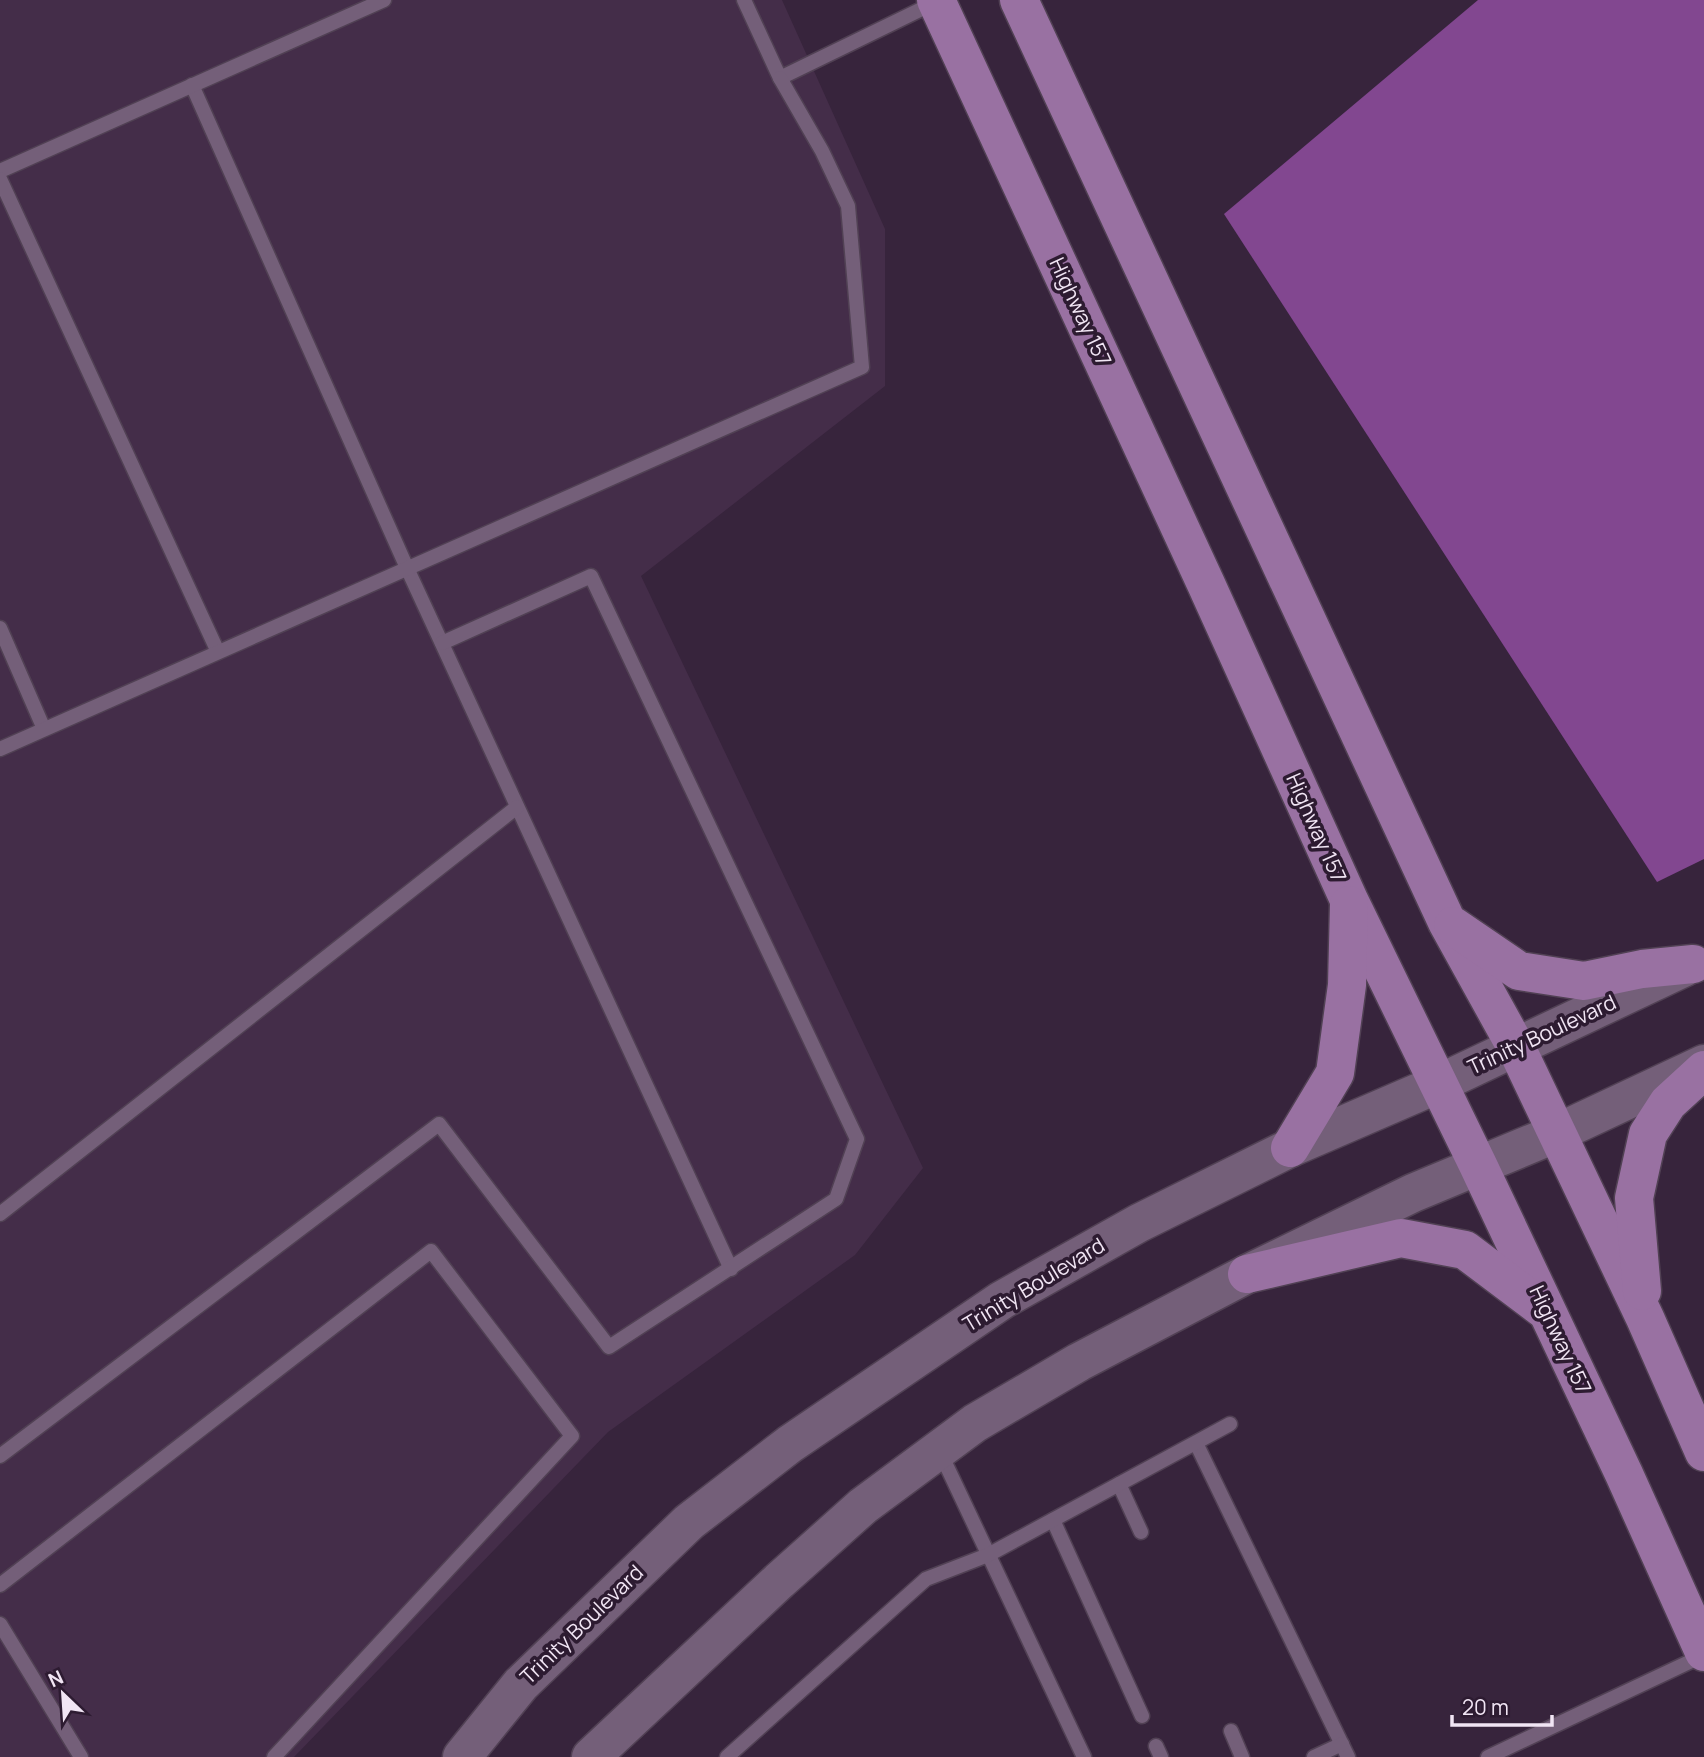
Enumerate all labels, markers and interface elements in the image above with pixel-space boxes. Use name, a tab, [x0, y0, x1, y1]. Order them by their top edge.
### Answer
street label: Highway 157	[1044, 253, 1118, 370]
street label: Highway 157	[1280, 769, 1353, 887]
street label: Trinity Boulevard	[1463, 987, 1620, 1081]
street label: Trinity Boulevard	[957, 1231, 1110, 1338]
street label: Highway 157	[1524, 1281, 1598, 1398]
street label: Trinity Boulevard	[514, 1558, 649, 1690]
north arrow	[28, 1659, 98, 1729]
text: N	[44, 1664, 67, 1693]
scale bar	[1452, 1684, 1552, 1728]
text: 20 m	[1462, 1693, 1509, 1721]

